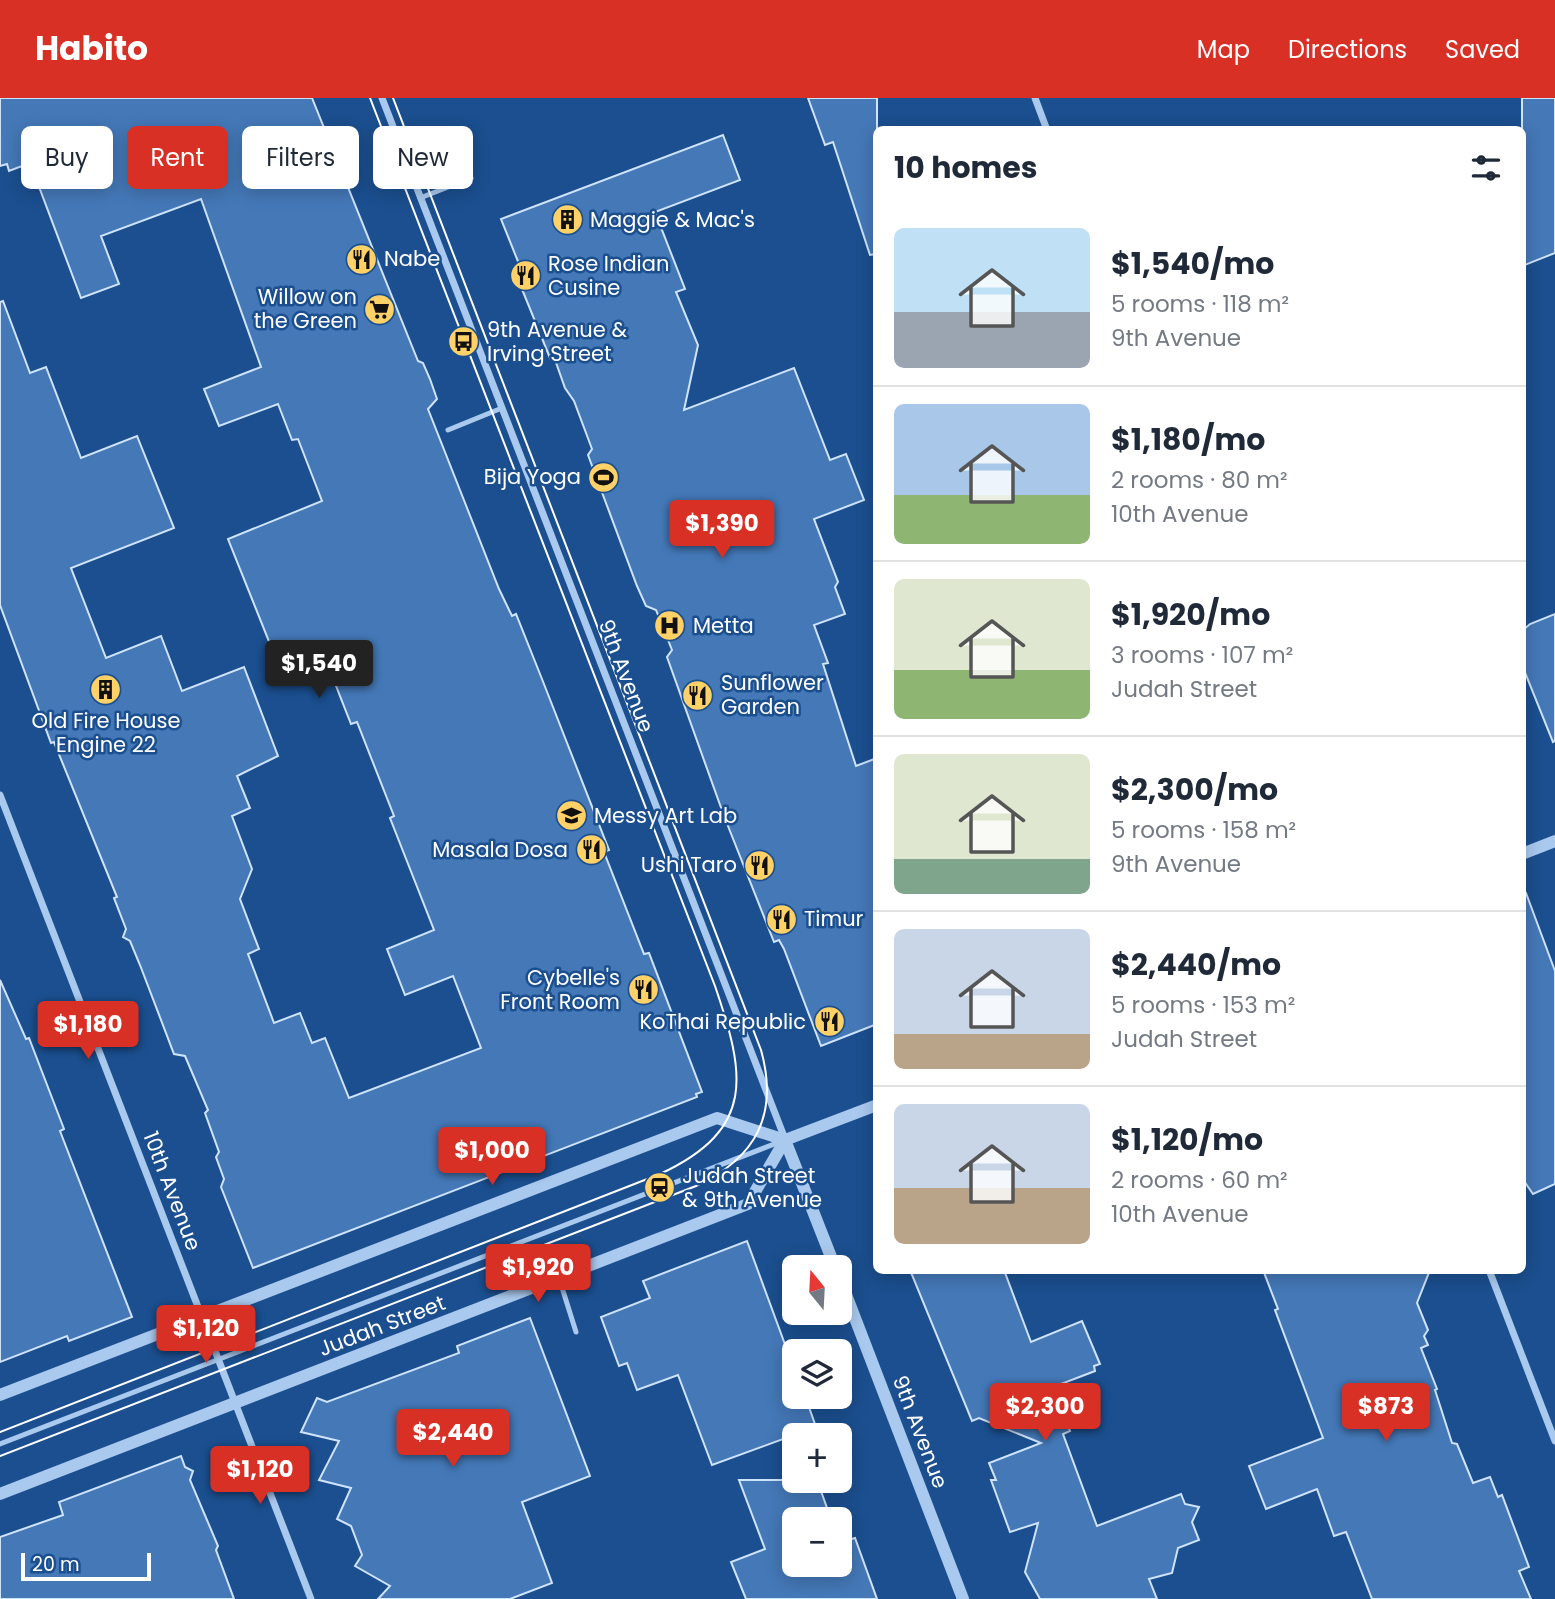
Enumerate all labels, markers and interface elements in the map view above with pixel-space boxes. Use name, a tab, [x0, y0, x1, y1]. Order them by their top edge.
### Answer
text: Habito	[35, 25, 148, 72]
text: Map	[1197, 33, 1250, 66]
text: Directions	[1288, 33, 1407, 66]
text: Saved	[1445, 33, 1520, 66]
chip: Buy	[21, 126, 113, 189]
chip: Rent	[127, 126, 228, 189]
chip: Filters	[242, 126, 359, 189]
chip: New	[373, 126, 473, 189]
text: 10 homes	[894, 146, 1038, 189]
icon: filters	[1467, 149, 1505, 187]
building icon: Maggie & Mac's	[550, 203, 584, 237]
place label: Maggie & Mac's	[590, 205, 755, 234]
restaurant icon: Nabe	[344, 242, 378, 276]
text: $1,540/mo	[1111, 242, 1274, 285]
place label: Nabe	[384, 244, 440, 273]
place label: Rose Indian Cusine	[548, 249, 669, 302]
icon: home	[950, 256, 1034, 340]
restaurant icon: Rose Indian Cusine	[508, 259, 542, 293]
place label: Willow on the Green	[254, 282, 357, 335]
text: 5 rooms · 118 m²	[1111, 288, 1289, 320]
supermarket icon: Willow on the Green	[363, 292, 397, 326]
place label: 9th Avenue & Irving Street	[487, 315, 627, 368]
text: 9th Avenue	[1111, 322, 1241, 354]
bus stop icon: 9th Avenue & Irving Street	[447, 325, 481, 359]
text: $1,180/mo	[1111, 418, 1265, 461]
icon: home	[950, 432, 1034, 516]
sports icon: Bija Yoga	[587, 460, 621, 494]
place label: Bija Yoga	[484, 462, 581, 491]
text: 2 rooms · 80 m²	[1111, 464, 1288, 496]
text: 10th Avenue	[1111, 498, 1248, 530]
pin: $1,390	[665, 500, 779, 560]
text: $1,390	[685, 507, 759, 539]
text: $1,920/mo	[1111, 593, 1270, 636]
icon: home	[950, 607, 1034, 691]
hospital icon: Metta	[653, 609, 687, 643]
place label: Metta	[693, 611, 754, 640]
street label: 9th Avenue	[592, 615, 661, 736]
text: 3 rooms · 107 m²	[1111, 639, 1293, 671]
pin: $1,540	[262, 640, 376, 700]
text: $1,540	[281, 647, 357, 679]
place label: Sunflower Garden	[721, 668, 824, 721]
building icon: Old Fire House Engine 22	[89, 672, 123, 706]
text: Judah Street	[1111, 673, 1257, 705]
restaurant icon: Sunflower Garden	[681, 678, 715, 712]
place label: Old Fire House Engine 22	[31, 706, 181, 759]
text: $2,300/mo	[1111, 768, 1278, 811]
icon: home	[950, 782, 1034, 866]
school or university icon: Messy Art Lab	[554, 799, 588, 833]
place label: Messy Art Lab	[594, 801, 737, 830]
text: 5 rooms · 158 m²	[1111, 814, 1296, 846]
restaurant icon: Masala Dosa	[574, 833, 608, 867]
place label: Masala Dosa	[432, 835, 568, 864]
restaurant icon: Ushi Taro	[743, 848, 777, 882]
text: 9th Avenue	[1111, 848, 1241, 880]
place label: Ushi Taro	[641, 850, 737, 879]
restaurant icon: Timur	[764, 902, 798, 936]
place label: Timur	[804, 904, 864, 933]
text: $2,440/mo	[1111, 943, 1281, 986]
icon: home	[950, 957, 1034, 1041]
place label: Cybelle's Front Room	[500, 963, 620, 1016]
restaurant icon: Cybelle's Front Room	[626, 973, 660, 1007]
text: 5 rooms · 153 m²	[1111, 989, 1295, 1021]
pin: $1,180	[31, 1002, 145, 1061]
restaurant icon: KoThai Republic	[812, 1005, 846, 1039]
place label: KoThai Republic	[640, 1007, 806, 1036]
text: $1,180	[54, 1008, 122, 1040]
text: Judah Street	[1111, 1023, 1257, 1055]
text: $1,120/mo	[1111, 1118, 1263, 1161]
street label: 10th Avenue	[136, 1127, 208, 1255]
pin: $1,000	[435, 1128, 549, 1187]
icon: home	[950, 1132, 1034, 1216]
text: $1,000	[454, 1134, 530, 1166]
place label: Judah Street & 9th Avenue	[682, 1161, 822, 1214]
text: 2 rooms · 60 m²	[1111, 1164, 1288, 1196]
station icon: Judah Street & 9th Avenue	[642, 1171, 676, 1205]
text: 10th Avenue	[1111, 1198, 1248, 1230]
pin: $1,920	[481, 1244, 595, 1304]
text: $1,920	[502, 1251, 574, 1283]
north arrow	[782, 1255, 852, 1325]
map controls	[782, 1255, 852, 1577]
street label: Judah Street	[314, 1288, 449, 1363]
pin: $1,120	[149, 1306, 263, 1365]
text: $1,120	[172, 1312, 240, 1344]
button: layers	[782, 1339, 852, 1409]
street label: 9th Avenue	[886, 1371, 955, 1492]
pin: $2,300	[988, 1384, 1102, 1443]
pin: $873	[1345, 1384, 1427, 1443]
text: $2,300	[1006, 1390, 1084, 1422]
text: $873	[1358, 1390, 1414, 1422]
pin: $2,440	[396, 1410, 510, 1469]
text: $2,440	[412, 1416, 494, 1448]
button: +	[782, 1423, 852, 1493]
pin: $1,120	[203, 1446, 317, 1506]
text: $1,120	[226, 1453, 294, 1485]
button: −	[782, 1507, 852, 1577]
scale bar	[21, 1550, 150, 1582]
text: 20 m	[32, 1551, 80, 1578]

